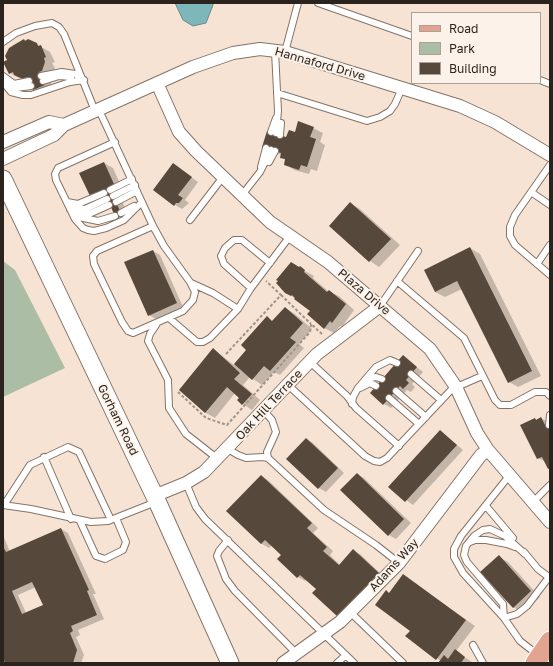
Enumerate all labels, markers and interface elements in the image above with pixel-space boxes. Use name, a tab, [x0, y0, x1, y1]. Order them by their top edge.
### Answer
legend	[411, 12, 541, 84]
text: Road	[449, 21, 478, 36]
text: Park	[449, 41, 475, 56]
street label: Hannaford Drive	[273, 44, 367, 84]
text: Building	[449, 61, 497, 76]
street label: Plaza Drive	[335, 266, 393, 318]
street label: Oak Hill Terrace	[233, 367, 305, 443]
street label: Gorham Road	[95, 382, 141, 458]
street label: Adams Way	[366, 536, 422, 594]

